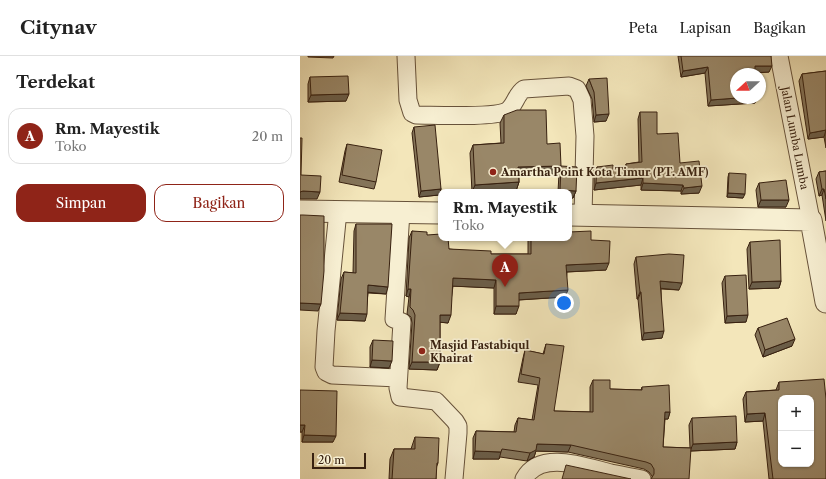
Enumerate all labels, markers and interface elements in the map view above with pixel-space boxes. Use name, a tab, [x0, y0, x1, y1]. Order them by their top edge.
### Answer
text: Citynav	[20, 16, 97, 39]
text: Peta	[628, 19, 658, 37]
text: Lapisan	[680, 19, 731, 37]
text: Bagikan	[753, 19, 806, 37]
north arrow	[730, 68, 766, 104]
text: Terdekat	[16, 72, 95, 92]
street label: Jalan Lumba Lumba	[778, 83, 812, 191]
text: Rm. Mayestik	[55, 119, 160, 138]
text: A	[25, 128, 35, 144]
text: 20 m	[252, 128, 283, 144]
text: Toko	[55, 138, 86, 154]
place label: Amartha Point Kota Timur (PT. AMF)	[500, 165, 709, 179]
marker: Amartha Point Kota Timur (PT. AMF)	[488, 167, 498, 177]
button: Simpan	[16, 184, 146, 222]
button: Bagikan	[154, 184, 284, 222]
popup	[438, 189, 572, 241]
text: Rm. Mayestik	[453, 198, 557, 217]
text: Toko	[453, 217, 484, 233]
pin: A	[492, 254, 518, 287]
your location	[554, 293, 574, 313]
place label: Masjid Fastabiqul Khairat	[430, 338, 529, 365]
marker: Masjid Fastabiqul Khairat	[417, 346, 427, 356]
map controls	[778, 395, 814, 467]
button: +	[778, 395, 814, 431]
button: −	[778, 431, 814, 467]
scale bar	[312, 451, 366, 470]
text: 20 m	[318, 453, 344, 467]

